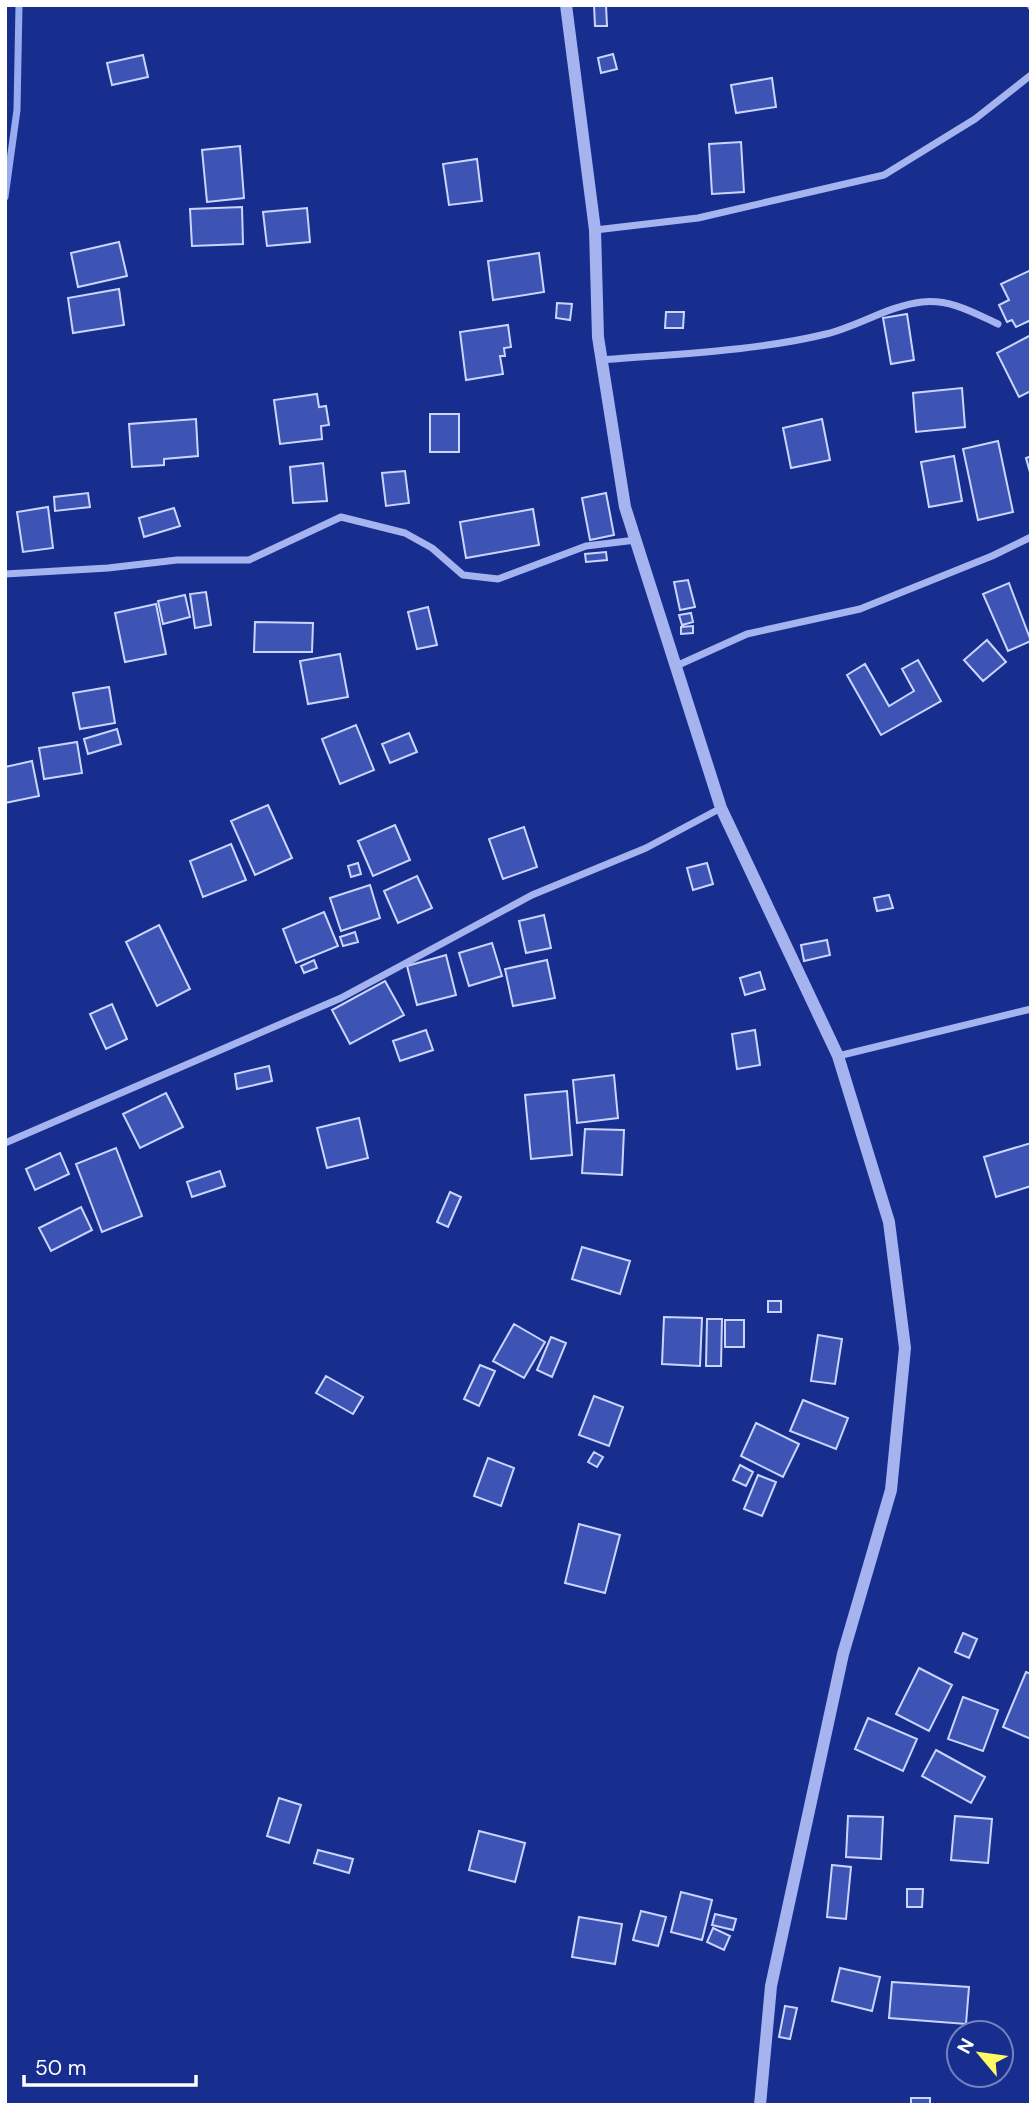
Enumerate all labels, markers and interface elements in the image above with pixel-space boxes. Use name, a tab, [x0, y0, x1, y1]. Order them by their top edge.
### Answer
north arrow	[945, 2019, 1015, 2089]
text: N	[951, 2034, 980, 2058]
scale bar	[24, 2044, 196, 2088]
text: 50 m	[35, 2054, 86, 2082]

